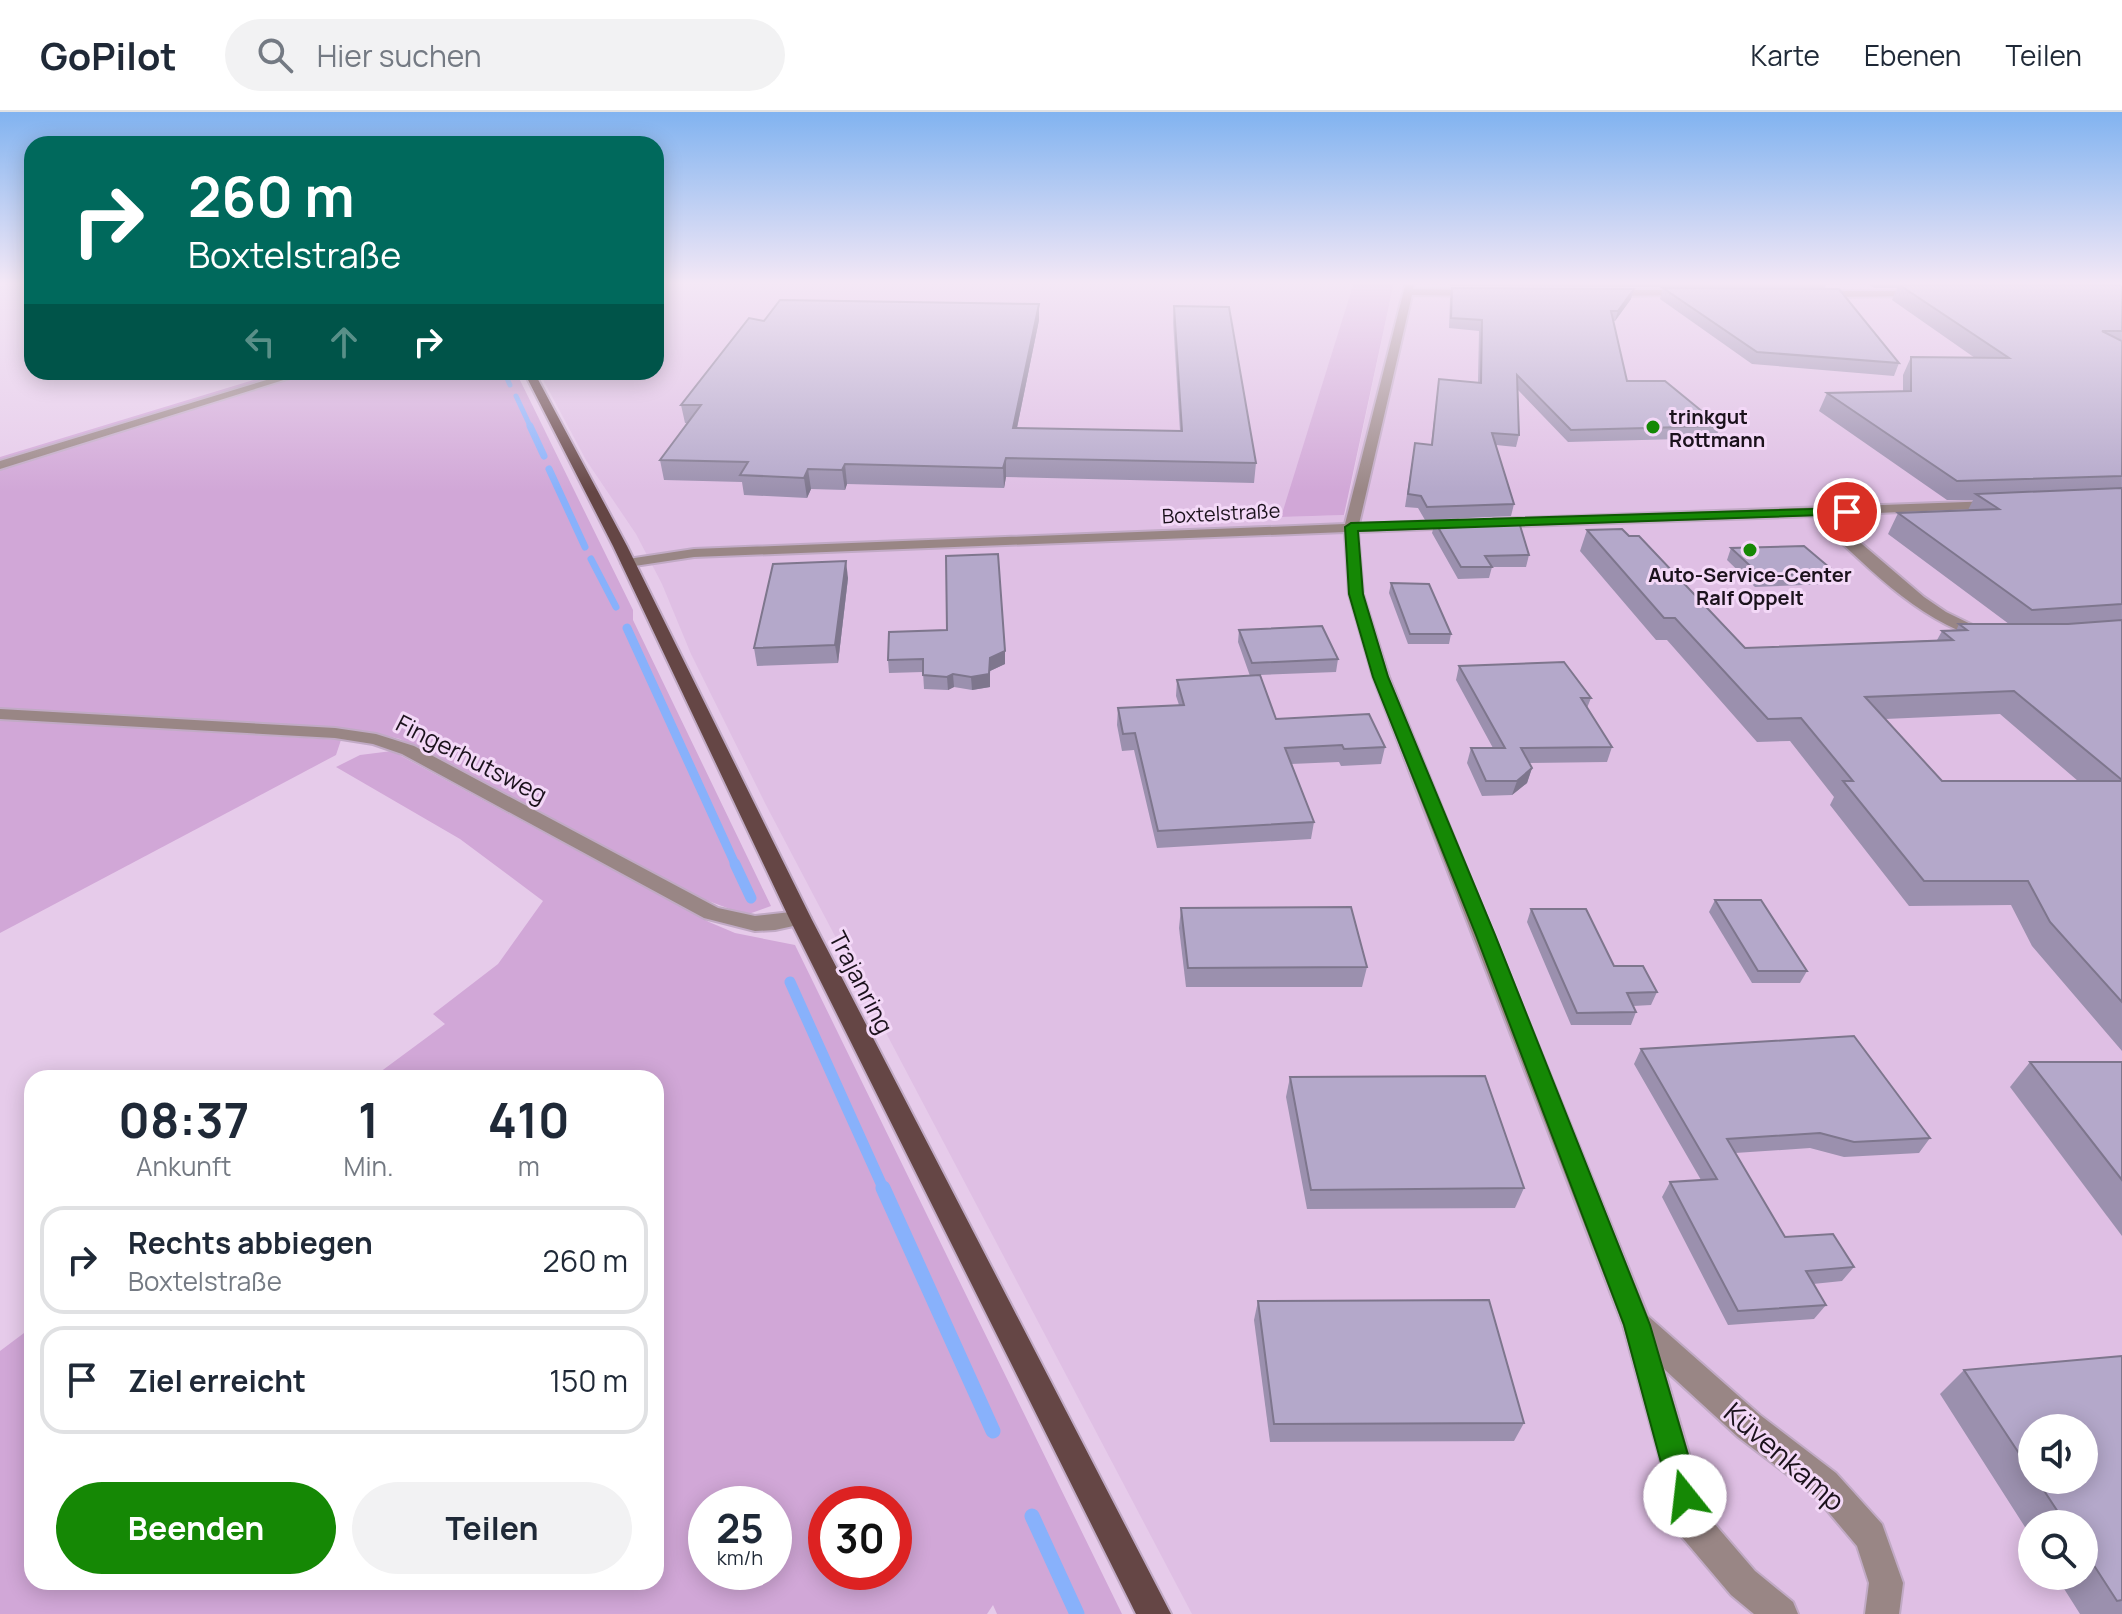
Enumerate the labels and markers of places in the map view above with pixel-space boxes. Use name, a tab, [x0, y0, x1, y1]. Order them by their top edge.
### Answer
place label: trinkgut Rottmann	[1669, 403, 1765, 453]
marker: trinkgut Rottmann	[1644, 418, 1662, 436]
pin	[1813, 478, 1881, 546]
marker: Auto-Service-Center Ralf Oppelt	[1741, 541, 1759, 559]
place label: Auto-Service-Center Ralf Oppelt	[1648, 561, 1852, 611]

